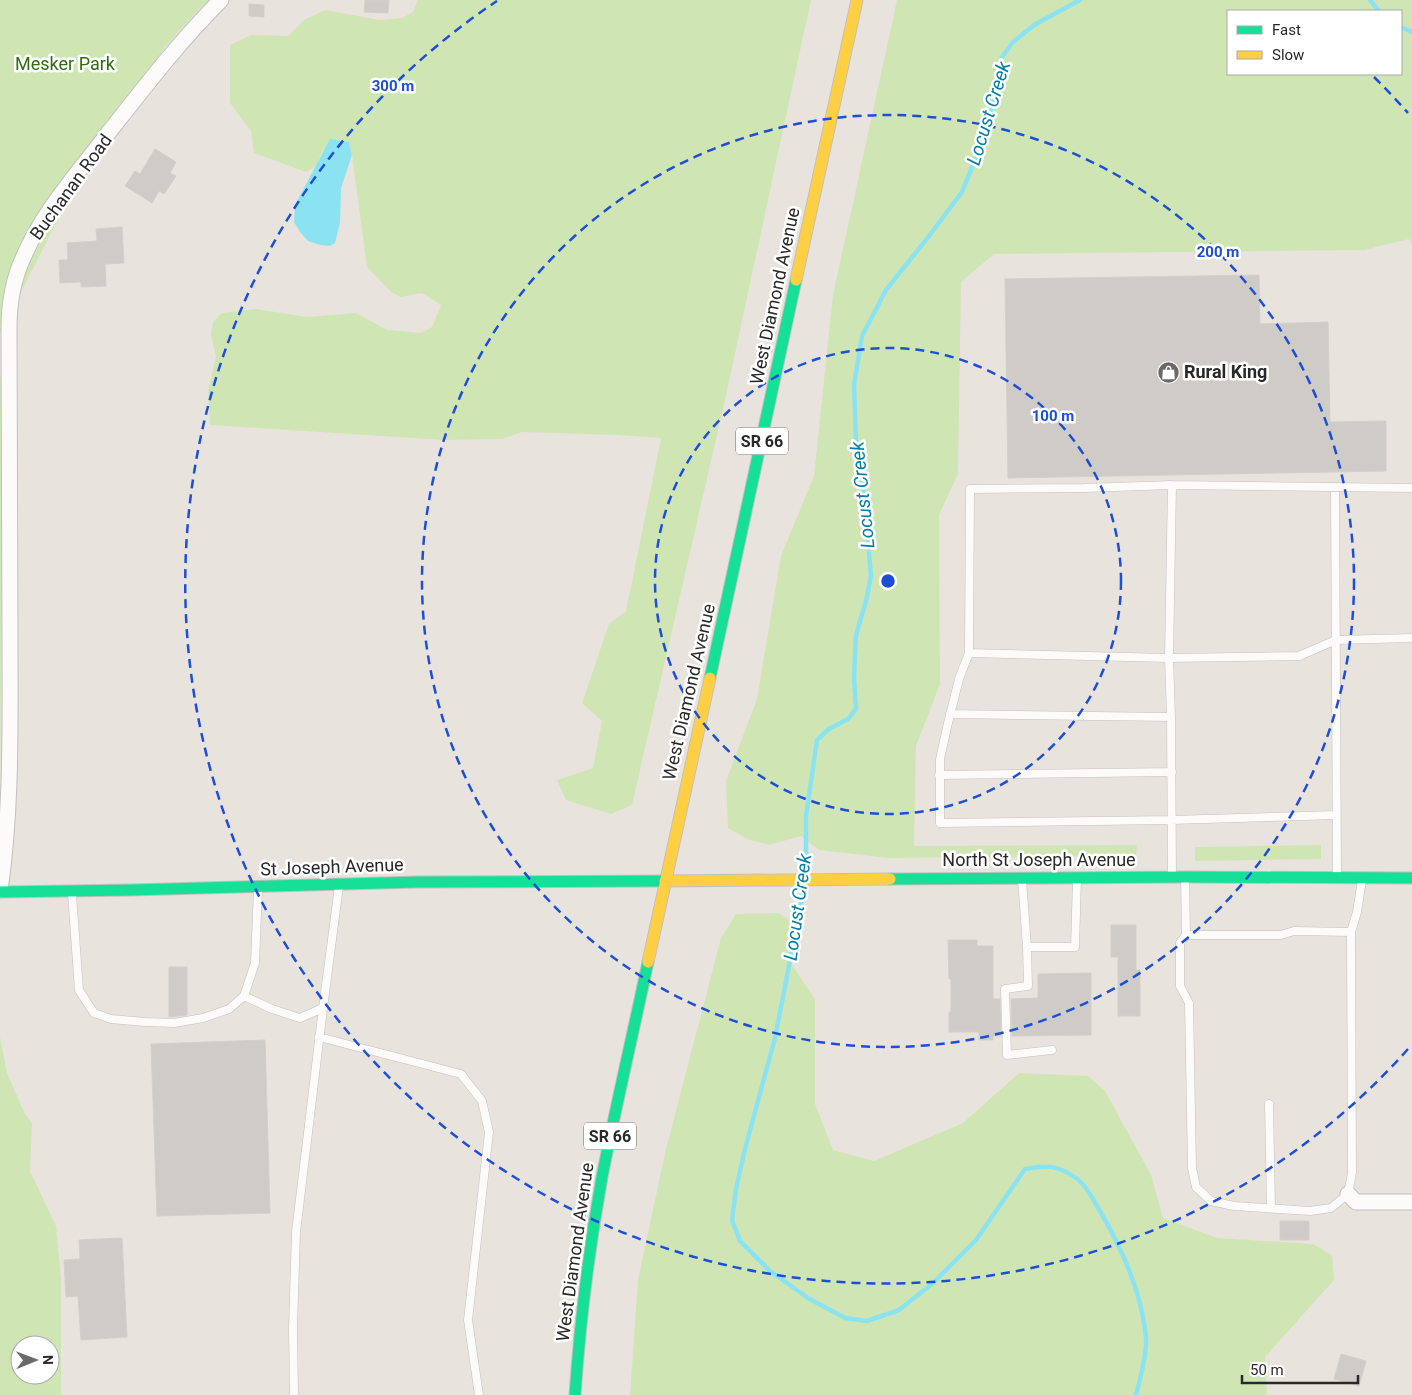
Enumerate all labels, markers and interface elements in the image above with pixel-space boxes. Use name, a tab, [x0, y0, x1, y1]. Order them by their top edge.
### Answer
legend	[1227, 10, 1402, 75]
text: Fast	[1272, 21, 1301, 39]
text: Slow	[1272, 46, 1304, 64]
park label: Mesker Park	[15, 53, 116, 74]
water label: Locust Creek	[962, 58, 1015, 168]
text: 300 m	[372, 77, 414, 95]
street label: Buchanan Road	[25, 130, 116, 244]
street label: West Diamond Avenue	[745, 206, 804, 386]
text: 200 m	[1197, 243, 1239, 261]
shop icon: Rural King	[1156, 360, 1180, 384]
place label: Rural King	[1184, 361, 1267, 382]
text: 100 m	[1032, 407, 1074, 425]
road number: SR 66	[736, 428, 788, 454]
water label: Locust Creek	[845, 440, 880, 550]
centre of rings	[879, 572, 897, 590]
street label: West Diamond Avenue	[658, 602, 719, 782]
street label: North St Joseph Avenue	[942, 849, 1136, 870]
water label: Locust Creek	[779, 852, 816, 962]
street label: St Joseph Avenue	[260, 854, 404, 879]
road number: SR 66	[584, 1122, 636, 1150]
street label: West Diamond Avenue	[552, 1161, 597, 1343]
north arrow	[10, 1335, 60, 1385]
scale bar	[1242, 1352, 1358, 1384]
text: N	[40, 1355, 56, 1365]
text: 50 m	[1250, 1361, 1284, 1379]

